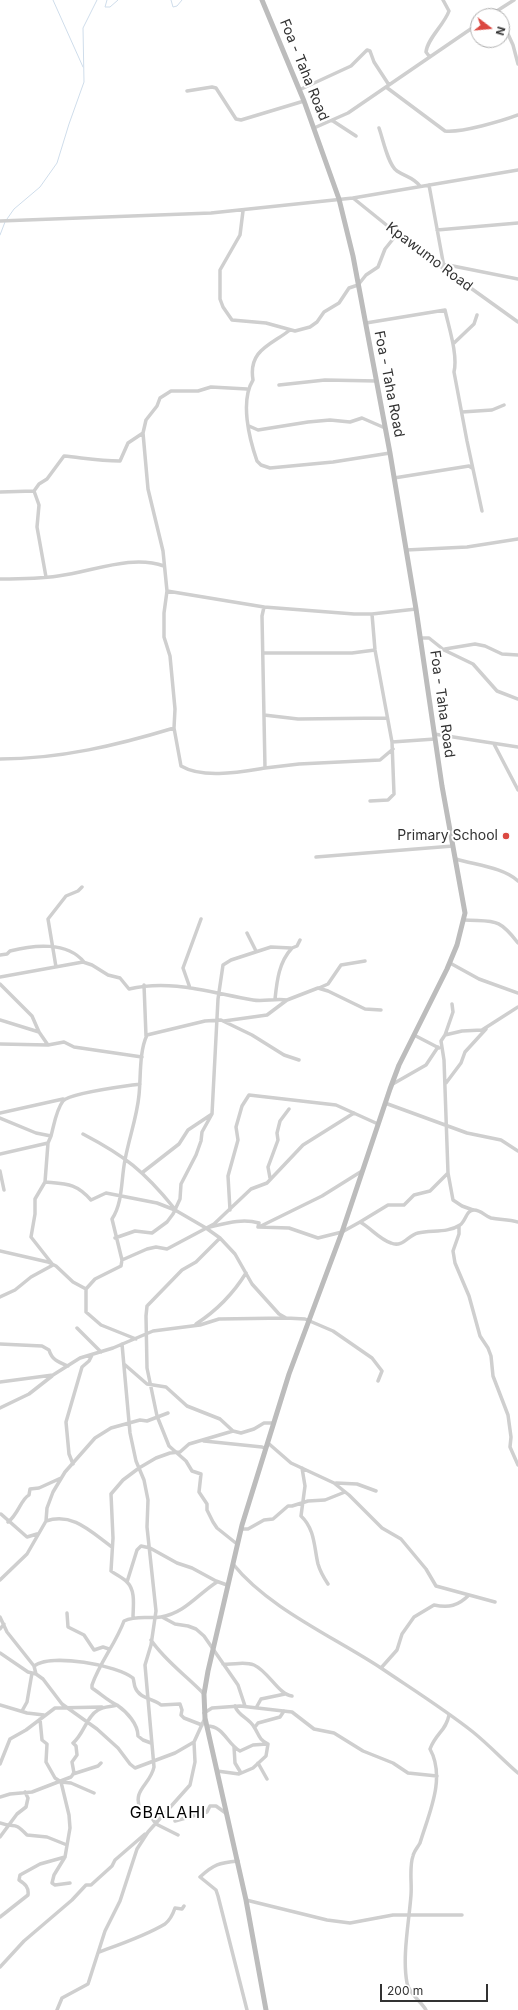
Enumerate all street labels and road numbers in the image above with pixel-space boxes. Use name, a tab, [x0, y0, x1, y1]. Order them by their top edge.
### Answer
street label: Foa - Taha Road	[276, 17, 332, 123]
street label: Kpawumo Road	[382, 219, 476, 295]
street label: Foa - Taha Road	[370, 329, 408, 439]
street label: Foa - Taha Road	[426, 649, 458, 759]

